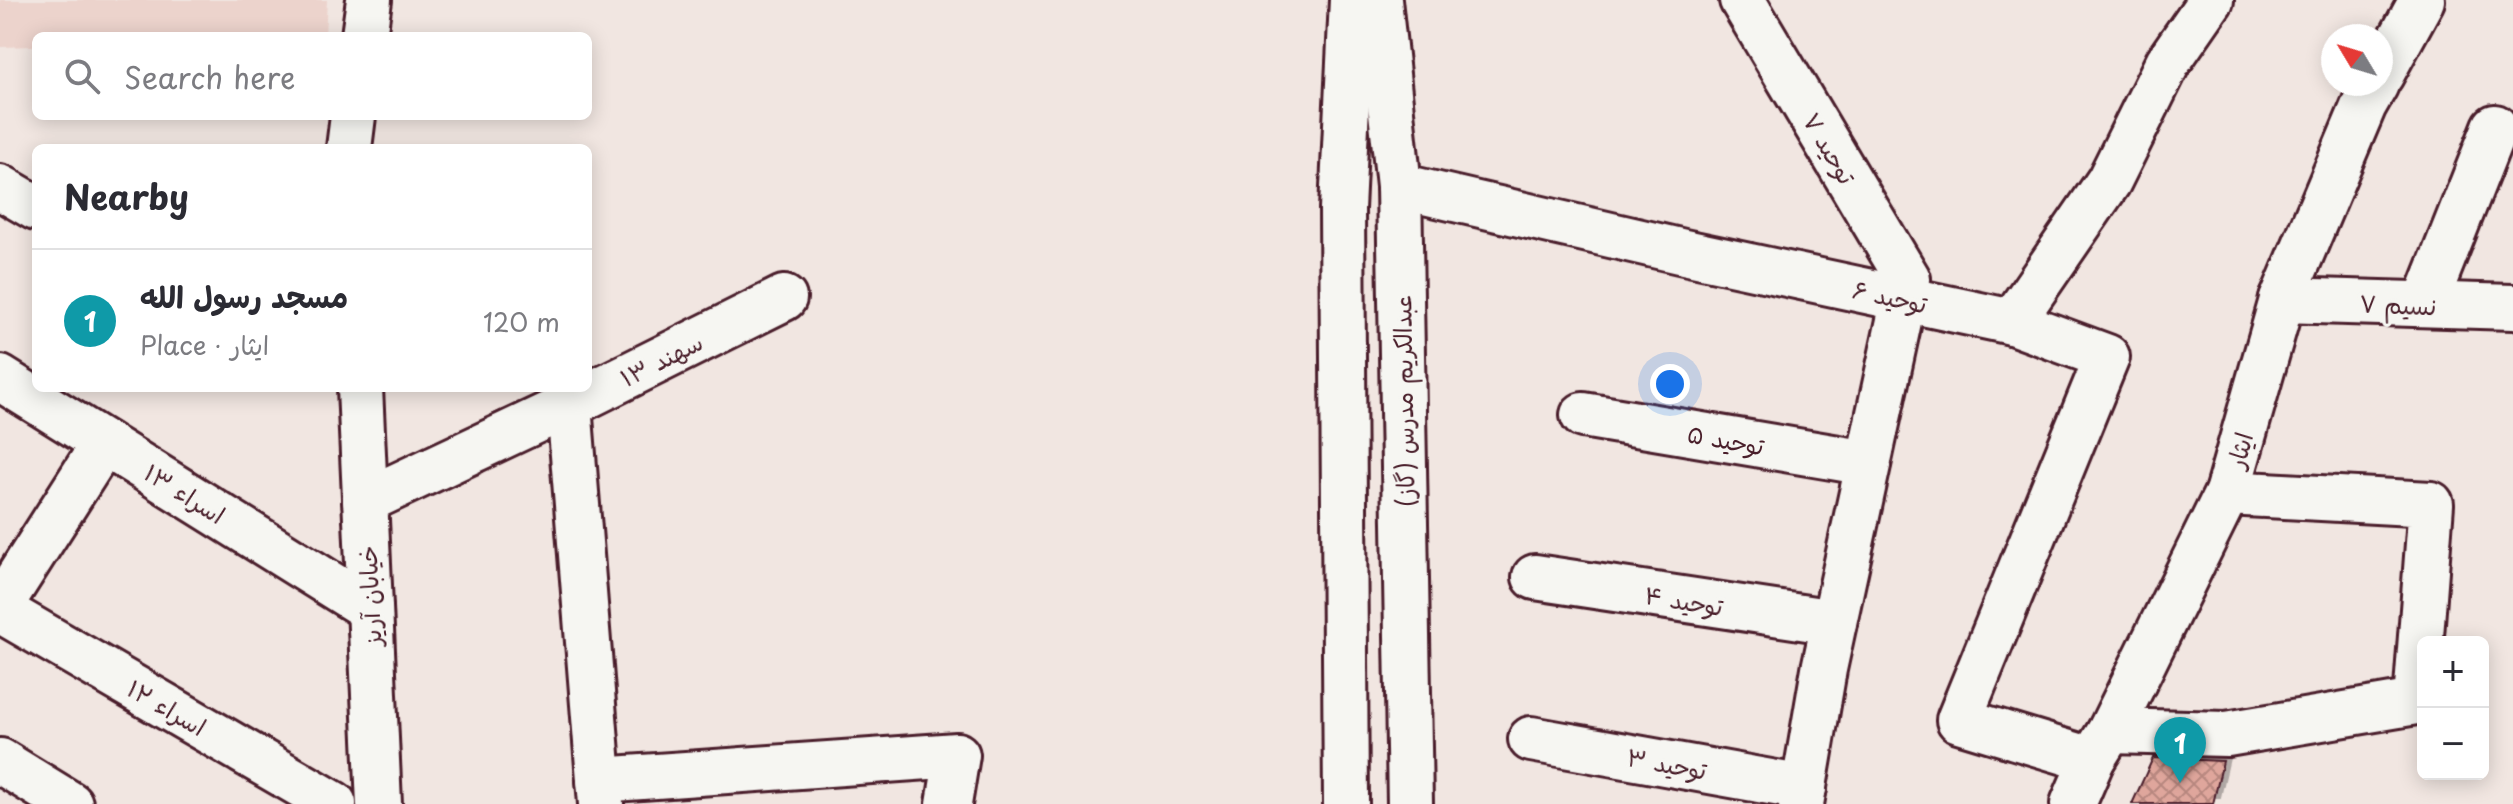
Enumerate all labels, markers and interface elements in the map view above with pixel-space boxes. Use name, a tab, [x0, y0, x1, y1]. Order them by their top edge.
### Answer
north arrow	[2321, 24, 2393, 96]
search box	[32, 32, 592, 120]
icon: search	[60, 54, 104, 98]
text: Search here	[124, 54, 296, 99]
street label: توحید ۷	[1795, 105, 1866, 192]
text: Nearby	[64, 170, 189, 222]
street label: توحید ۶	[1849, 271, 1932, 322]
text: مسجد رسول الله	[140, 273, 348, 318]
street label: نسیم ۷	[2359, 285, 2437, 325]
street label: عبدالکریم مدرس (گاز)	[1383, 295, 1425, 507]
text: 1	[84, 302, 96, 341]
text: 120 m	[483, 302, 560, 341]
street label: سهند ۱۳	[613, 323, 709, 395]
text: Place · ایثار	[140, 325, 269, 364]
your location	[1650, 364, 1690, 404]
street label: توحید ۵	[1685, 415, 1768, 464]
street label: ایثار	[2216, 428, 2261, 474]
street label: اسراء ۱۳	[138, 454, 232, 532]
street label: خیابان آریز	[348, 545, 390, 649]
street label: توحید ۴	[1642, 576, 1727, 624]
map controls	[2417, 636, 2489, 780]
button: +	[2417, 636, 2489, 708]
street label: اسراء ۱۲	[121, 670, 213, 744]
button: −	[2417, 708, 2489, 780]
pin: 1	[2154, 717, 2206, 783]
street label: توحید ۳	[1624, 738, 1711, 788]

